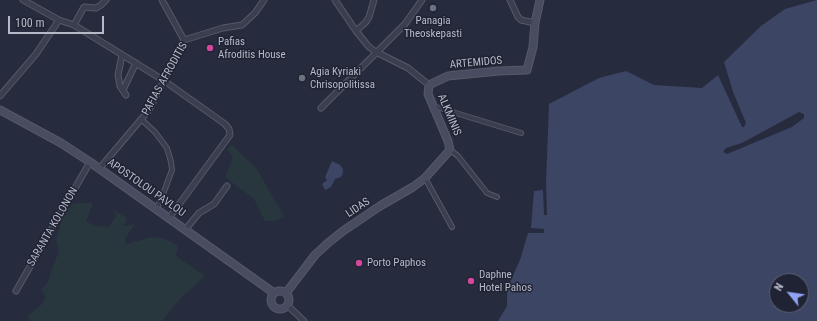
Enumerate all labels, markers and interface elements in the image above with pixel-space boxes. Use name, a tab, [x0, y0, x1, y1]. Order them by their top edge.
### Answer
marker: Panagia Theoskepasti	[428, 3, 438, 13]
scale bar	[10, 8, 106, 34]
place label: Panagia Theoskepasti	[404, 14, 462, 40]
text: 100 m	[15, 16, 45, 30]
place label: Pafias Afroditis House	[218, 35, 286, 61]
street label: PAFIAS AFRODITIS	[139, 40, 191, 118]
marker: Pafias Afroditis House	[205, 43, 215, 53]
street label: ARTEMIDOS	[449, 54, 503, 72]
place label: Agia Kyriaki Chrisopolitissa	[310, 65, 375, 91]
marker: Agia Kyriaki Chrisopolitissa	[297, 73, 307, 83]
street label: ALKMINIS	[434, 92, 464, 138]
street label: APOSTOLOU PAVLOU	[104, 156, 188, 220]
street label: SARANTA KOLONON	[25, 185, 81, 269]
street label: LIDAS	[343, 195, 373, 221]
place label: Porto Paphos	[367, 256, 426, 270]
marker: Porto Paphos	[354, 258, 364, 268]
place label: Daphne Hotel Pahos	[479, 268, 532, 294]
north arrow	[769, 273, 809, 313]
marker: Daphne Hotel Pahos	[466, 276, 476, 286]
text: N	[772, 281, 786, 293]

